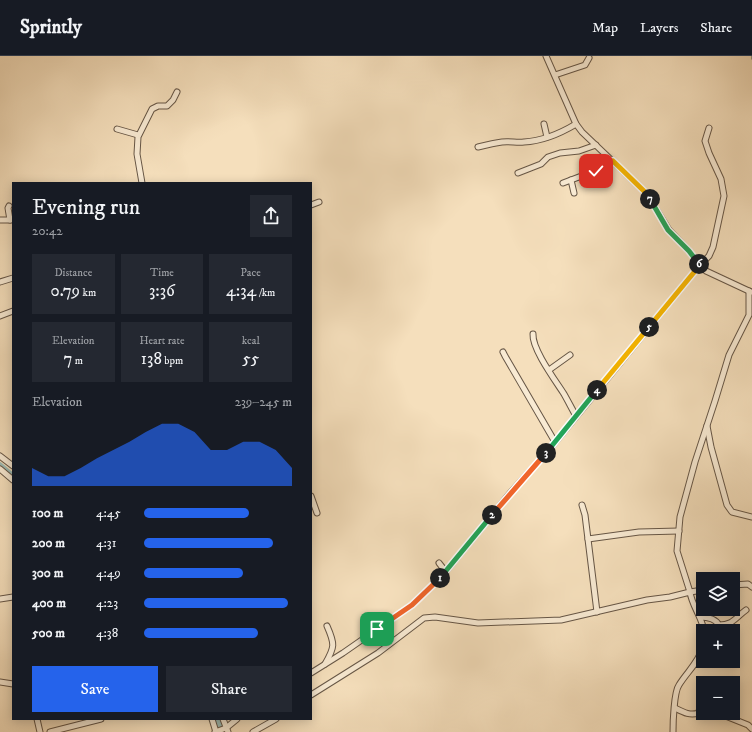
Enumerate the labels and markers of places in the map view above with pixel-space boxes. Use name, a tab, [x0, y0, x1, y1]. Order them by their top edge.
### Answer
pin	[579, 154, 613, 188]
pin: 7	[640, 189, 660, 209]
pin: 6	[689, 254, 709, 274]
pin: 5	[639, 317, 659, 337]
pin: 4	[587, 380, 607, 400]
pin: 3	[536, 443, 556, 463]
pin: 2	[482, 505, 502, 525]
pin: 1	[430, 568, 450, 588]
pin	[360, 612, 394, 646]

